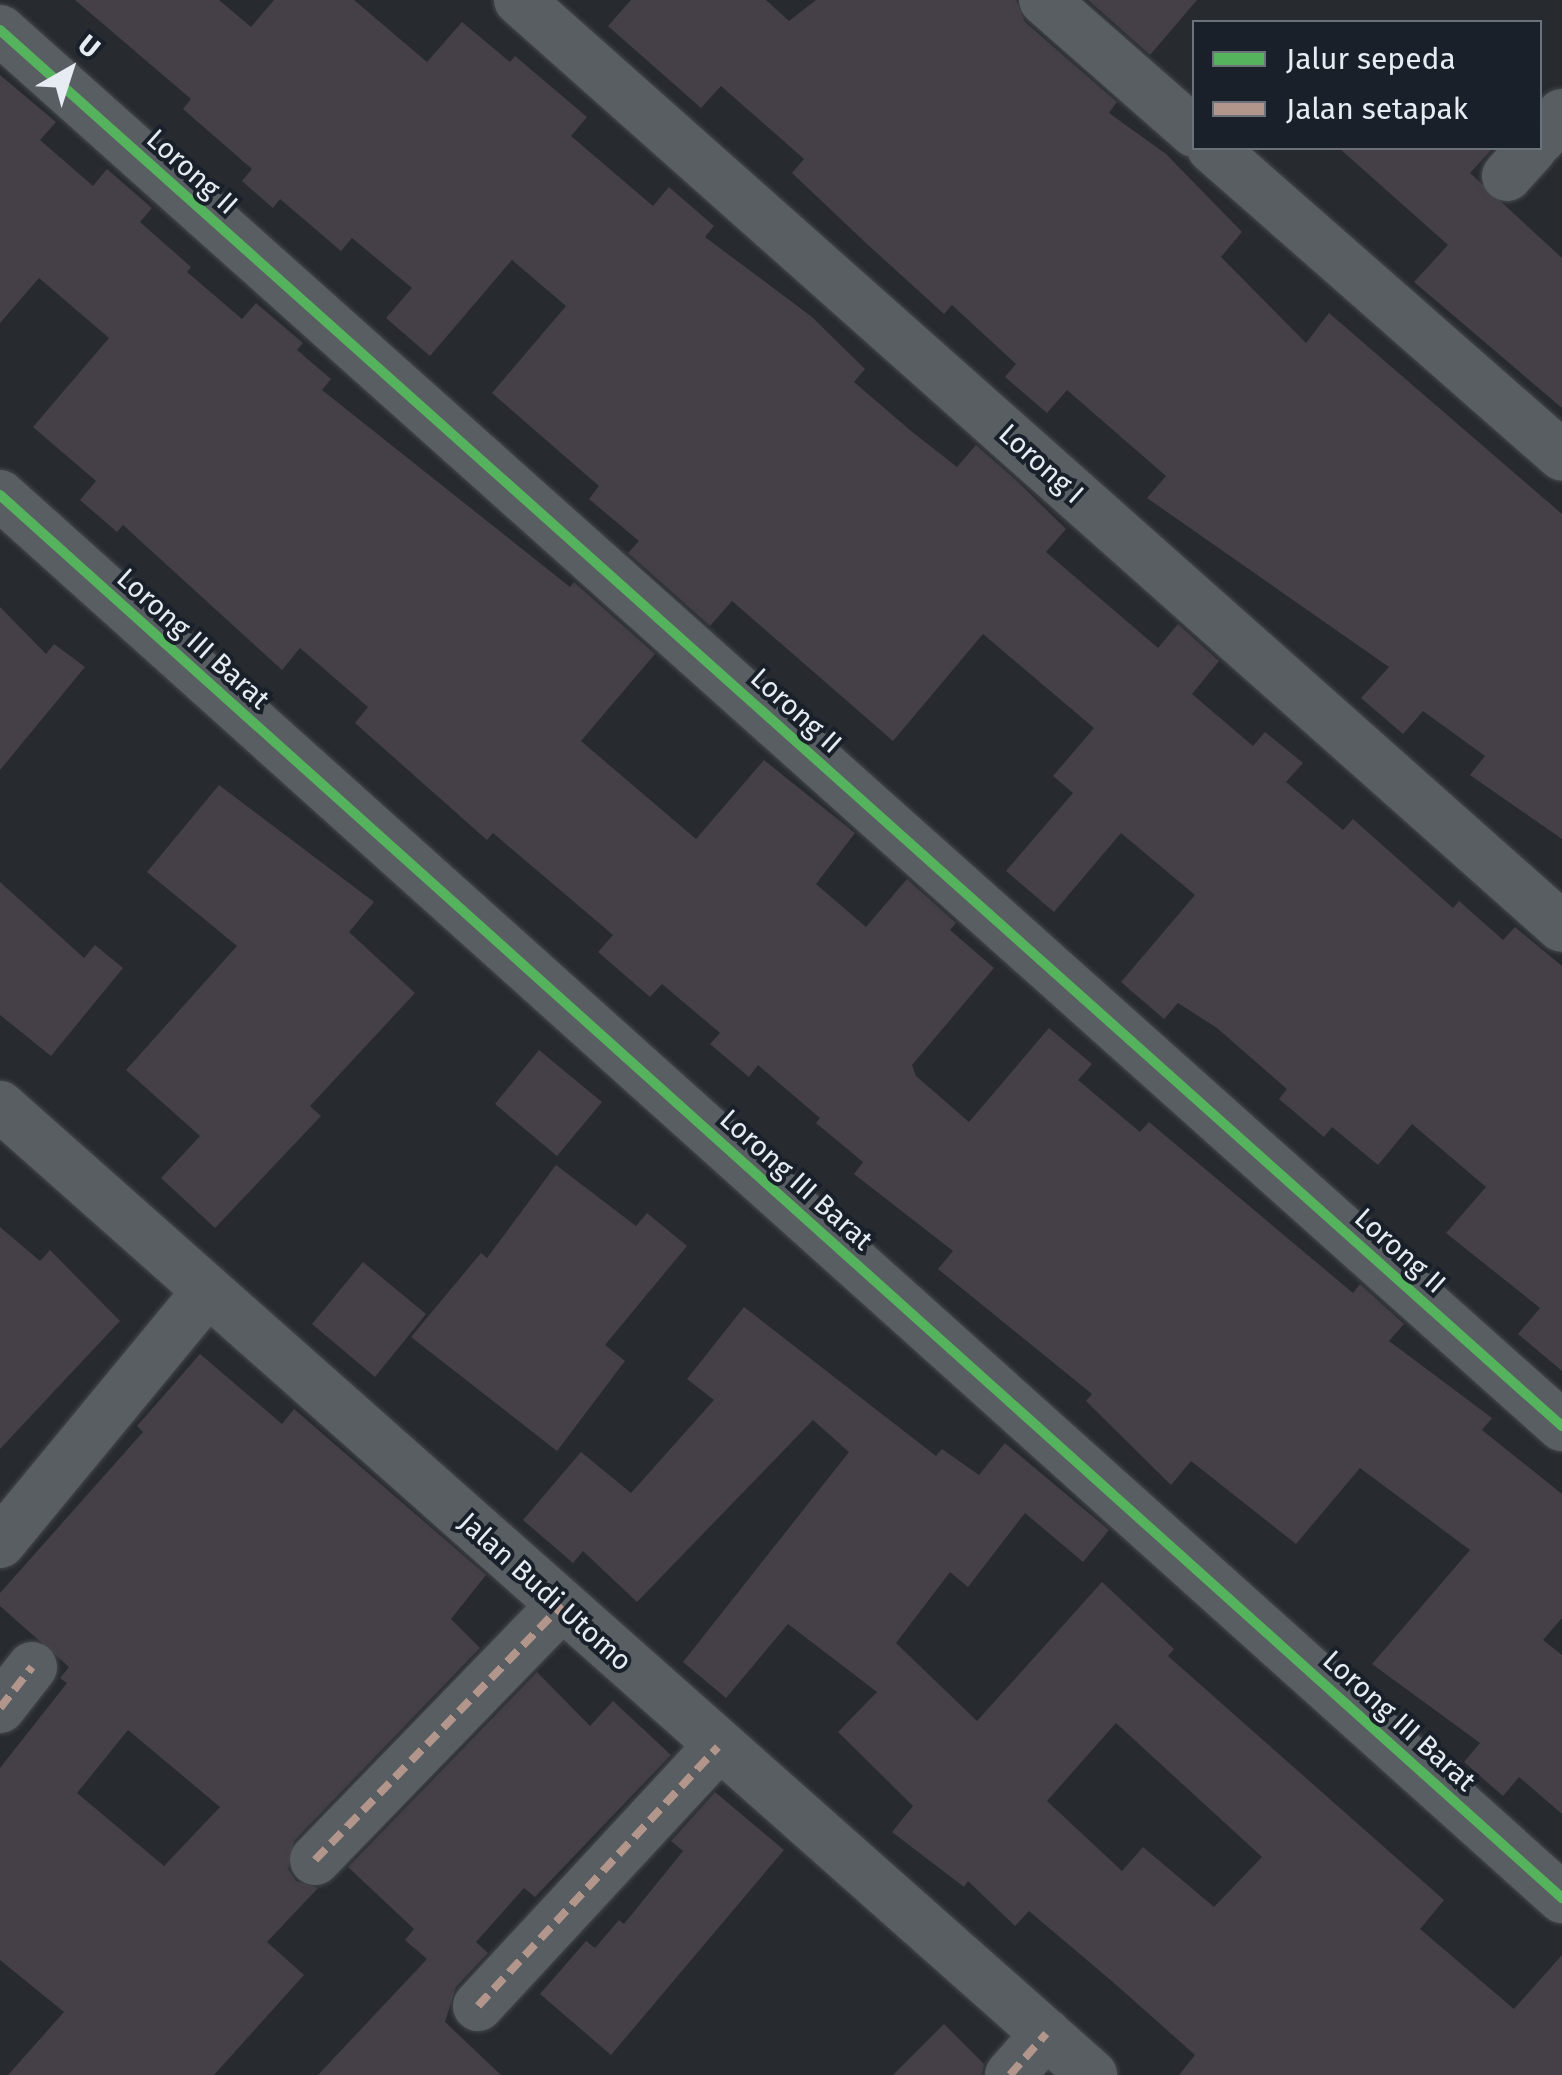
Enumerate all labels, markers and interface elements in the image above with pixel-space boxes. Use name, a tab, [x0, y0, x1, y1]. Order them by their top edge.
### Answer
north arrow	[20, 20, 120, 120]
legend	[1192, 20, 1542, 150]
text: U	[72, 28, 107, 65]
text: Jalur sepeda	[1286, 41, 1456, 77]
text: Jalan setapak	[1286, 91, 1468, 127]
street label: Lorong II	[140, 122, 244, 222]
street label: Lorong I	[992, 417, 1090, 511]
street label: Lorong III Barat	[110, 562, 276, 716]
street label: Lorong II	[744, 661, 848, 761]
street label: Lorong III Barat	[713, 1103, 879, 1257]
street label: Lorong II	[1348, 1201, 1452, 1301]
street label: Jalan Budi Utomo	[452, 1506, 638, 1678]
street label: Lorong III Barat	[1316, 1644, 1482, 1798]

